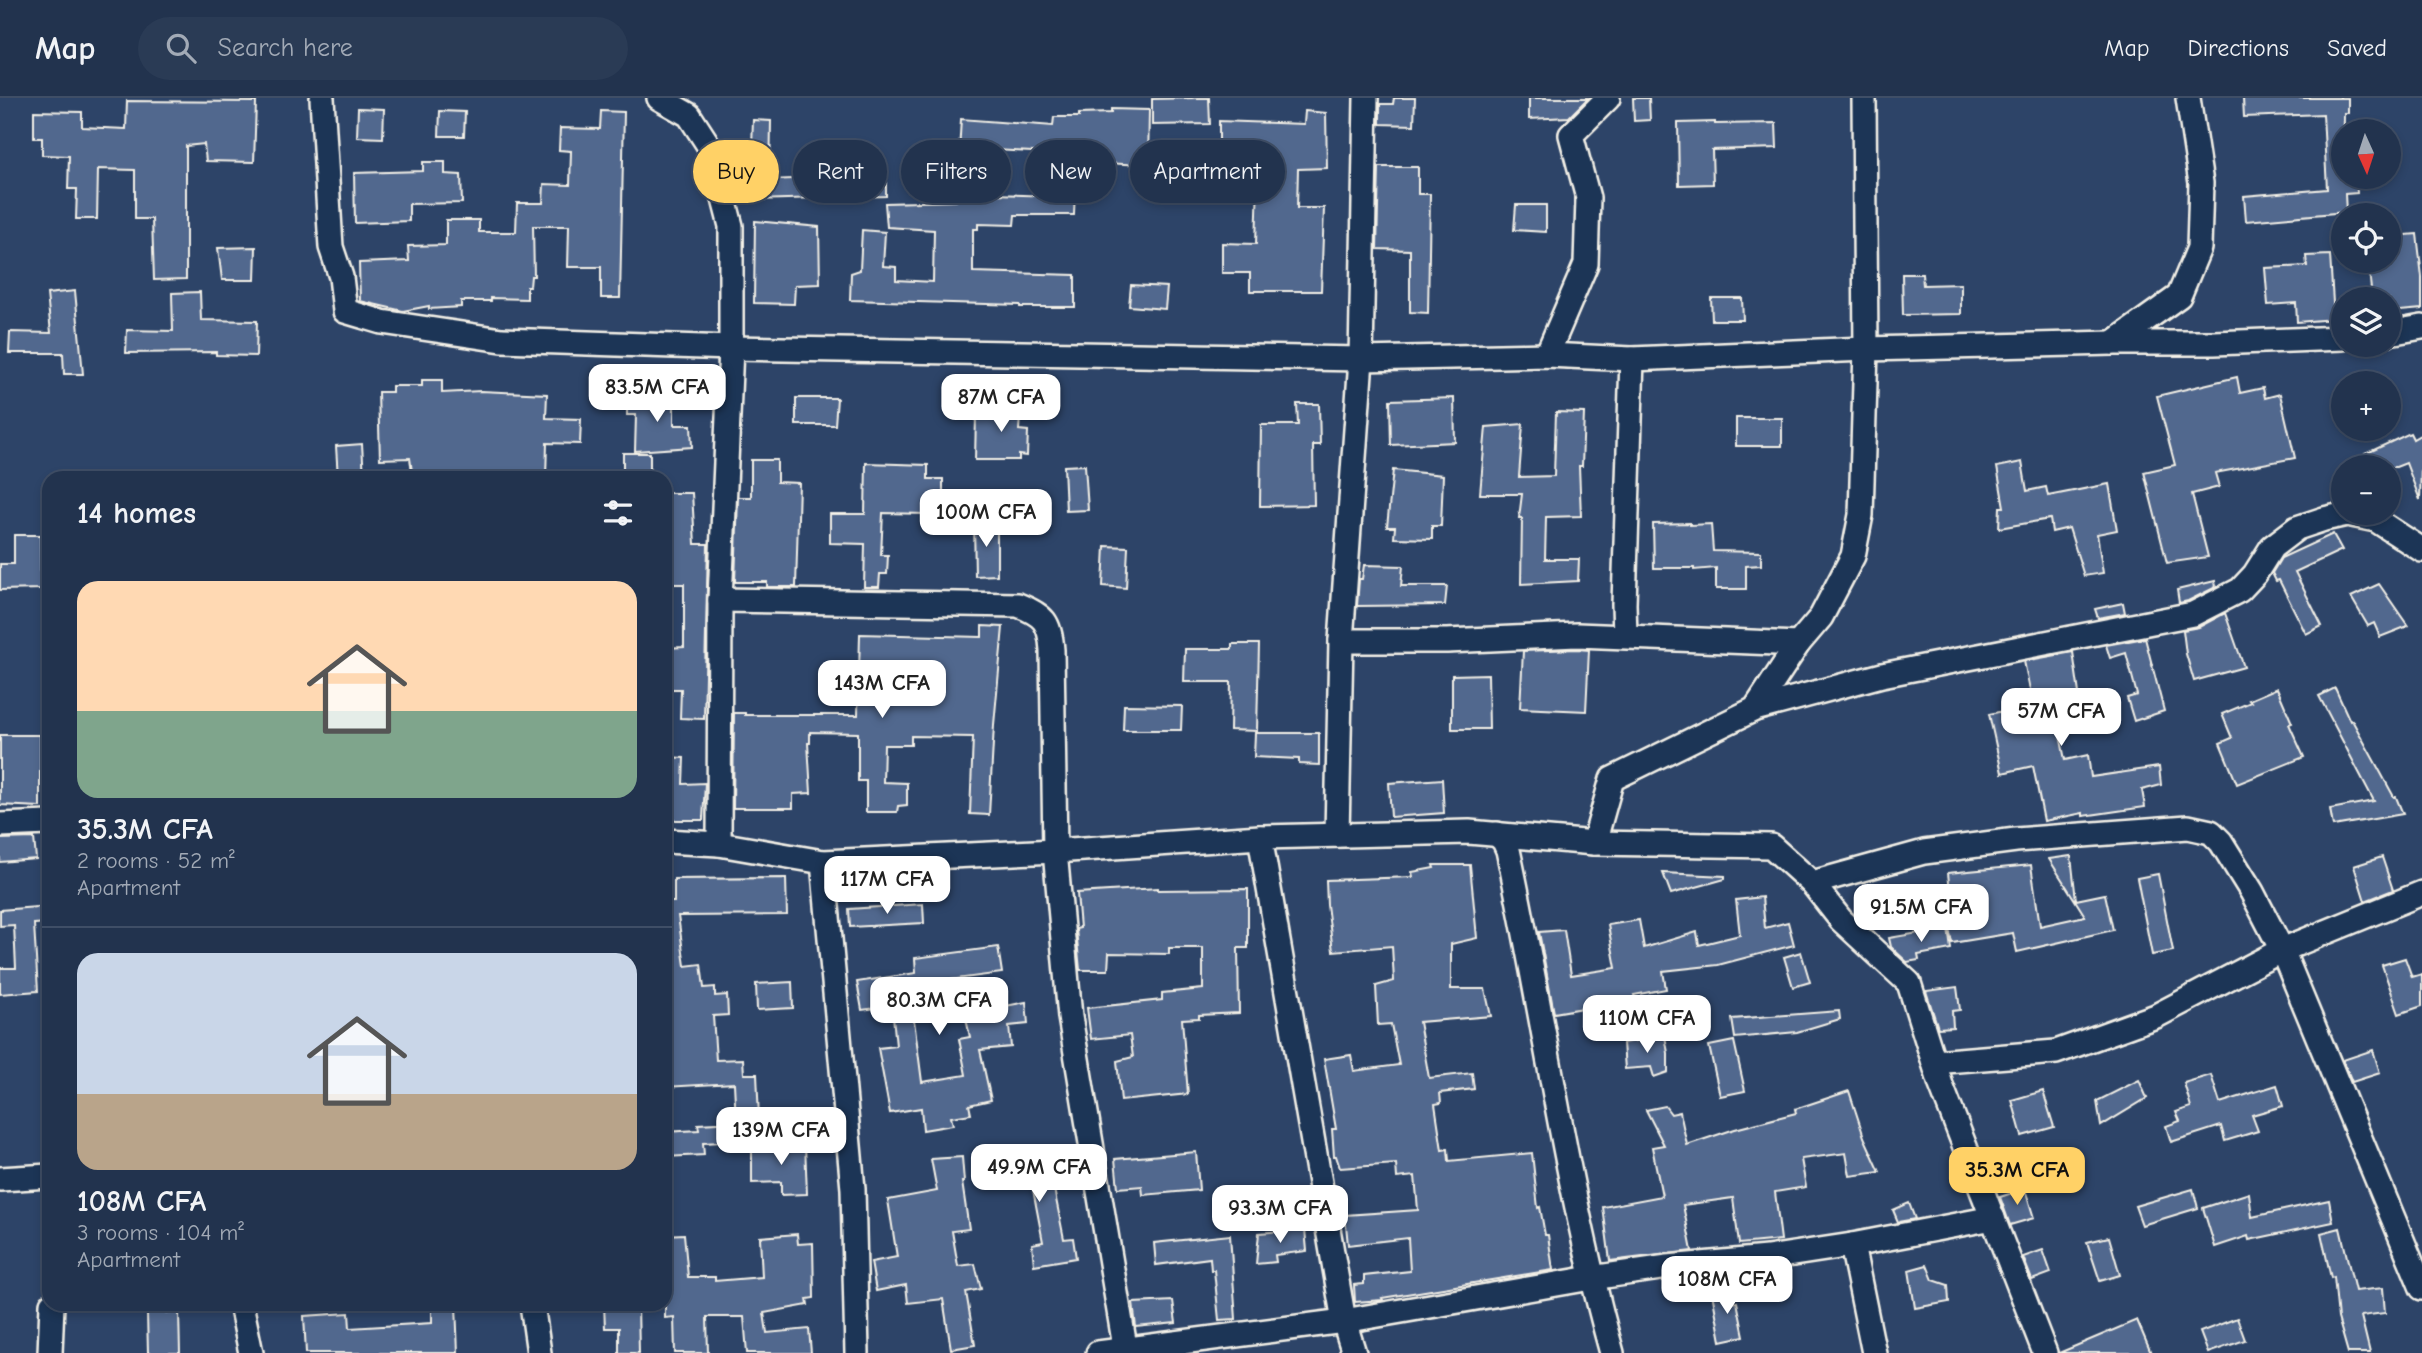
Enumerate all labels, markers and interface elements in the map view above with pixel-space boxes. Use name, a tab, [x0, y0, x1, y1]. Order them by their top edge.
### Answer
search box	[138, 17, 628, 80]
text: Map	[35, 29, 96, 67]
icon: search	[162, 29, 200, 67]
text: Search here	[218, 33, 353, 63]
text: Map	[2104, 34, 2150, 62]
text: Directions	[2188, 34, 2289, 62]
text: Saved	[2327, 34, 2387, 62]
north arrow	[2331, 119, 2401, 189]
map controls	[2331, 119, 2401, 525]
chip: Buy	[693, 140, 779, 203]
chip: Rent	[793, 140, 887, 203]
chip: Filters	[901, 140, 1011, 203]
chip: New	[1025, 140, 1116, 203]
chip: Apartment	[1130, 140, 1285, 203]
button: locate	[2331, 203, 2401, 273]
button: layers	[2331, 287, 2401, 357]
pin: 83.5M CFA	[577, 364, 737, 424]
button: +	[2331, 371, 2401, 441]
text: 83.5M CFA	[605, 373, 709, 400]
pin: 87M CFA	[936, 374, 1066, 434]
text: 87M CFA	[957, 383, 1045, 410]
button: −	[2331, 455, 2401, 525]
pin: 100M CFA	[914, 490, 1058, 549]
icon: filters	[599, 494, 637, 532]
text: 14 homes	[77, 496, 196, 531]
text: 100M CFA	[936, 498, 1036, 525]
icon: home	[294, 626, 420, 752]
pin: 143M CFA	[810, 660, 954, 720]
text: 143M CFA	[834, 669, 930, 696]
pin: 57M CFA	[1996, 688, 2126, 748]
text: 57M CFA	[2017, 697, 2105, 724]
text: 35.3M CFA	[77, 812, 213, 847]
text: 2 rooms · 52 m²	[77, 847, 235, 874]
pin: 117M CFA	[815, 856, 959, 916]
text: 117M CFA	[840, 865, 934, 892]
text: Apartment	[77, 874, 180, 901]
pin: 91.5M CFA	[1841, 884, 2001, 944]
text: 91.5M CFA	[1870, 893, 1972, 920]
pin: 80.3M CFA	[859, 978, 1019, 1037]
text: 80.3M CFA	[886, 986, 992, 1013]
pin: 110M CFA	[1575, 996, 1719, 1055]
icon: home	[294, 998, 420, 1124]
text: 110M CFA	[1599, 1004, 1695, 1031]
pin: 139M CFA	[709, 1108, 853, 1167]
text: 139M CFA	[732, 1116, 830, 1143]
pin: 49.9M CFA	[959, 1144, 1119, 1204]
pin: 35.3M CFA	[1937, 1148, 2097, 1207]
text: 49.9M CFA	[987, 1153, 1091, 1180]
text: 35.3M CFA	[1965, 1156, 2069, 1183]
text: 108M CFA	[77, 1184, 206, 1219]
pin: 93.3M CFA	[1200, 1186, 1360, 1245]
text: 93.3M CFA	[1228, 1194, 1332, 1221]
text: 3 rooms · 104 m²	[77, 1219, 244, 1246]
text: Apartment	[77, 1246, 180, 1273]
pin: 108M CFA	[1655, 1256, 1799, 1316]
text: 108M CFA	[1677, 1265, 1777, 1292]

